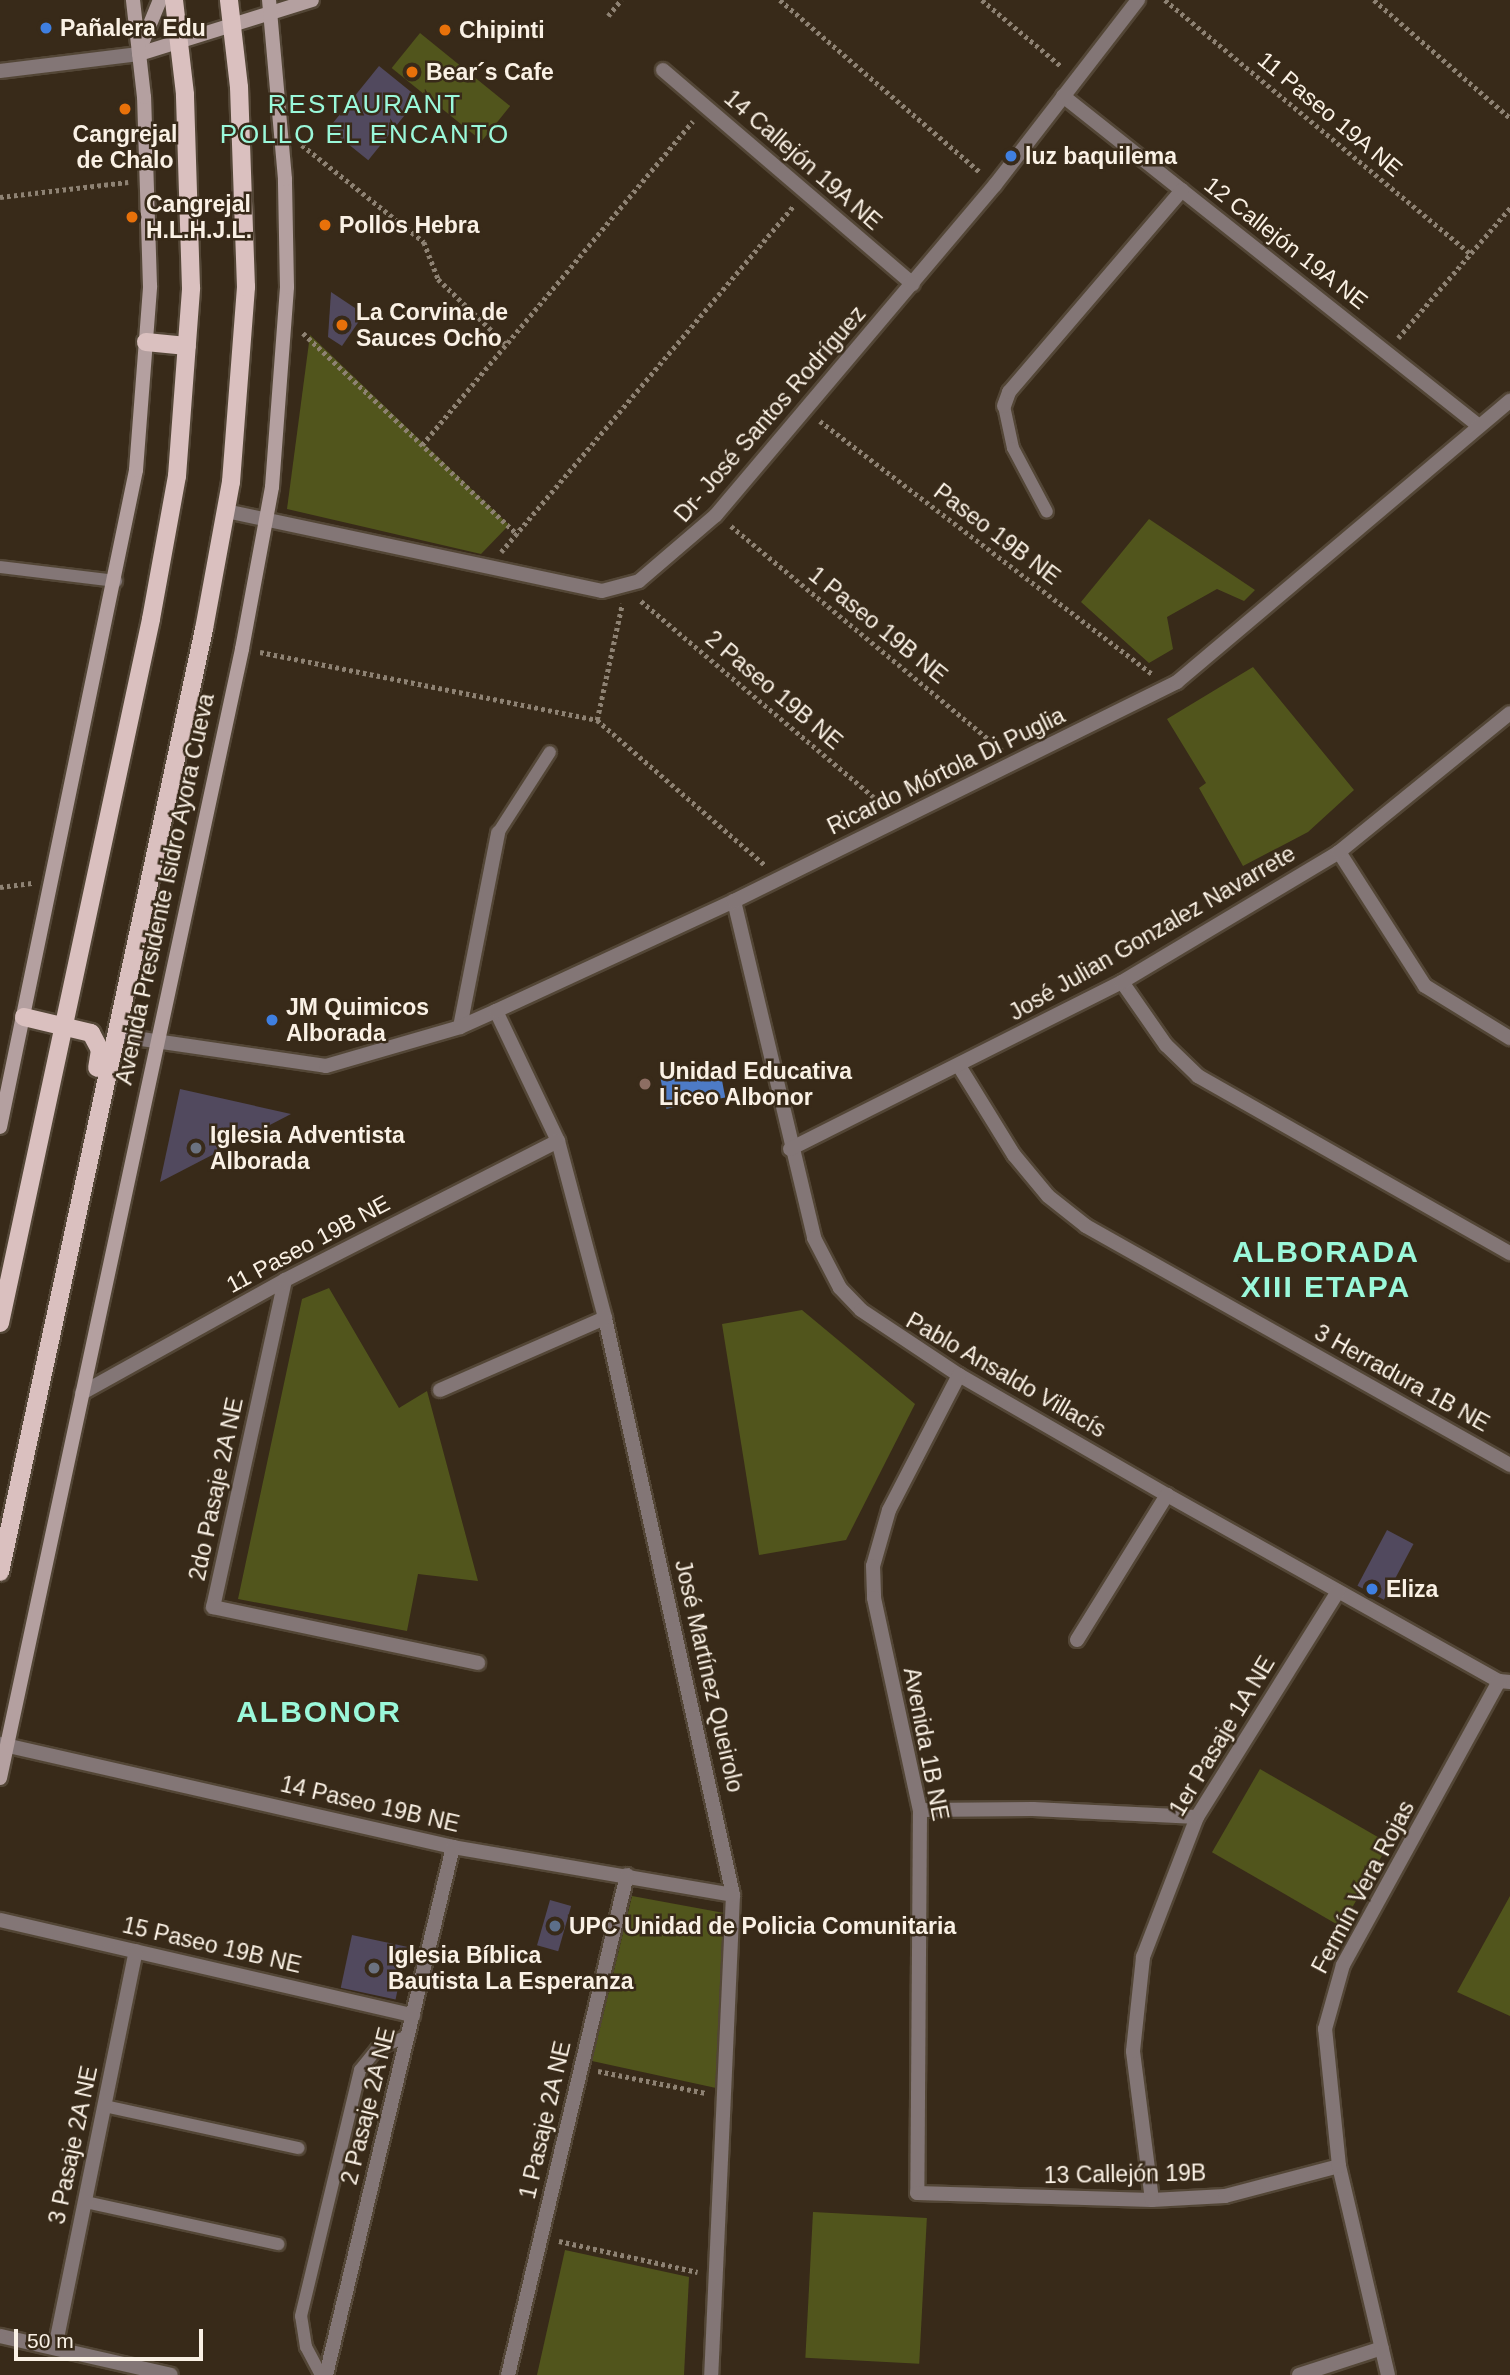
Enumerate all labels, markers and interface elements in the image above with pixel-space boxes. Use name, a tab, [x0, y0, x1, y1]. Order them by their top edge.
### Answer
place label: Pañalera Edu	[60, 14, 206, 42]
place label: Chipinti	[459, 16, 545, 44]
marker: Pañalera Edu	[38, 20, 54, 36]
marker: Chipinti	[437, 22, 453, 38]
street label: 11 Paseo 19A NE	[1252, 45, 1408, 183]
place label: Bear´s Cafe	[426, 58, 554, 86]
marker: Bear´s Cafe	[404, 64, 420, 80]
street label: 14 Callejón 19A NE	[718, 84, 888, 236]
district label: RESTAURANT POLLO EL ENCANTO	[221, 89, 509, 150]
marker: Cangrejal de Chalo	[117, 101, 133, 117]
place label: Cangrejal de Chalo	[73, 120, 177, 174]
place label: luz baquilema	[1025, 142, 1177, 170]
marker: luz baquilema	[1003, 148, 1019, 164]
street label: 12 Callejón 19A NE	[1198, 170, 1374, 316]
place label: Cangrejal H.L.H.J.L.	[146, 190, 252, 244]
marker: Cangrejal H.L.H.J.L.	[124, 209, 140, 225]
place label: Pollos Hebra	[339, 211, 480, 239]
marker: Pollos Hebra	[317, 217, 333, 233]
place label: La Corvina de Sauces Ocho	[356, 298, 508, 352]
street label: Dr- José Santos Rodríguez	[669, 300, 871, 528]
marker: La Corvina de Sauces Ocho	[334, 317, 350, 333]
street label: Paseo 19B NE	[928, 478, 1066, 590]
street label: 1 Paseo 19B NE	[803, 561, 953, 689]
street label: 2 Paseo 19B NE	[700, 625, 848, 755]
street label: Avenida Presidente Isidro Ayora Cueva	[110, 690, 220, 1088]
street label: Ricardo Mórtola Di Puglia	[823, 701, 1069, 841]
street label: José Julian Gonzalez Navarrete	[1004, 840, 1300, 1026]
place label: JM Quimicos Alborada	[286, 993, 429, 1047]
marker: JM Quimicos Alborada	[264, 1012, 280, 1028]
place label: Unidad Educativa Liceo Albonor	[659, 1057, 852, 1111]
marker: Unidad Educativa Liceo Albonor	[637, 1076, 653, 1092]
place label: Iglesia Adventista Alborada	[210, 1121, 406, 1175]
marker: Iglesia Adventista Alborada	[188, 1140, 204, 1156]
street label: 11 Paseo 19B NE	[222, 1189, 394, 1299]
district label: ALBORADA XIII ETAPA	[1233, 1234, 1419, 1304]
street label: Pablo Ansaldo Villacís	[901, 1306, 1111, 1444]
street label: 3 Herradura 1B NE	[1310, 1319, 1494, 1437]
street label: 2do Pasaje 2A NE	[183, 1394, 249, 1584]
street label: José Martínez Queirolo	[669, 1557, 749, 1795]
place label: Eliza	[1386, 1575, 1438, 1603]
marker: Eliza	[1364, 1581, 1380, 1597]
street label: 1er Pasaje 1A NE	[1163, 1651, 1281, 1821]
street label: Avenida 1B NE	[898, 1665, 954, 1823]
district label: ALBONOR	[237, 1694, 401, 1730]
street label: 14 Paseo 19B NE	[278, 1770, 462, 1838]
street label: Fermín Vera Rojas	[1306, 1796, 1420, 1978]
street label: 15 Paseo 19B NE	[120, 1911, 304, 1979]
place label: UPC Unidad de Policia Comunitaria	[569, 1912, 956, 1940]
marker: UPC Unidad de Policia Comunitaria	[547, 1918, 563, 1934]
place label: Iglesia Bíblica Bautista La Esperanza	[388, 1941, 633, 1995]
marker: Iglesia Bíblica Bautista La Esperanza	[366, 1960, 382, 1976]
street label: 2 Pasaje 2A NE	[335, 2024, 401, 2188]
street label: 1 Pasaje 2A NE	[513, 2038, 577, 2202]
street label: 3 Pasaje 2A NE	[43, 2063, 103, 2227]
street label: 13 Callejón 19B	[1044, 2159, 1206, 2189]
scale bar	[18, 2316, 206, 2360]
text: 50 m	[27, 2329, 74, 2352]

